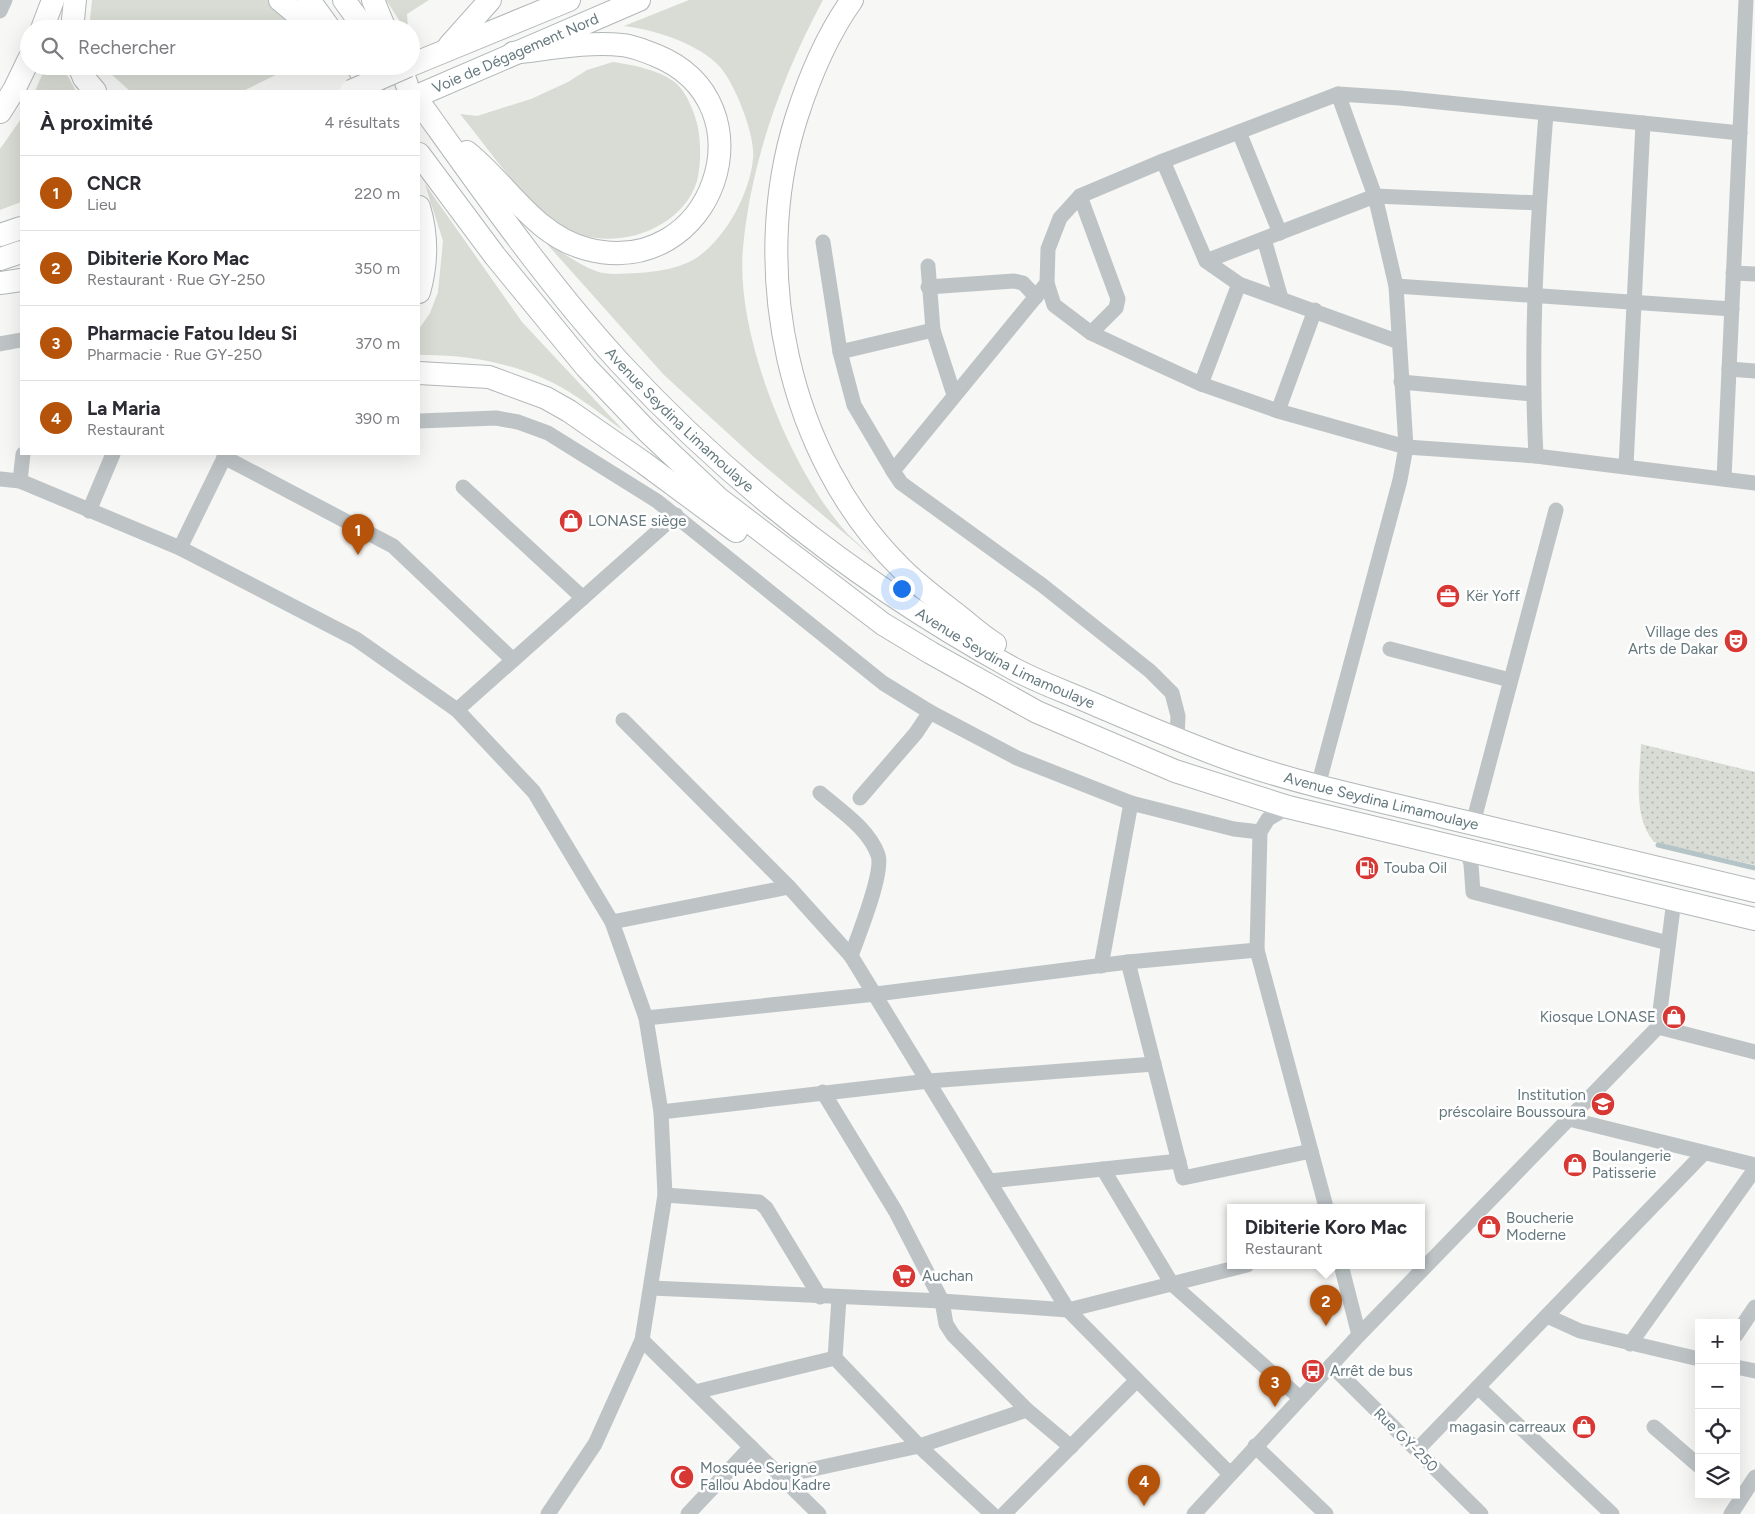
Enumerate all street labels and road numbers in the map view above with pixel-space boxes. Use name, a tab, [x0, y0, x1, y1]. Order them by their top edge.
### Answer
street label: Voie de Dégagement Nord	[429, 10, 601, 97]
street label: Avenue Seydina Limamoulaye	[602, 344, 757, 496]
street label: Avenue Seydina Limamoulaye	[912, 604, 1098, 712]
street label: Avenue Seydina Limamoulaye	[1282, 768, 1480, 834]
street label: Rue GY-250	[1370, 1404, 1442, 1476]

